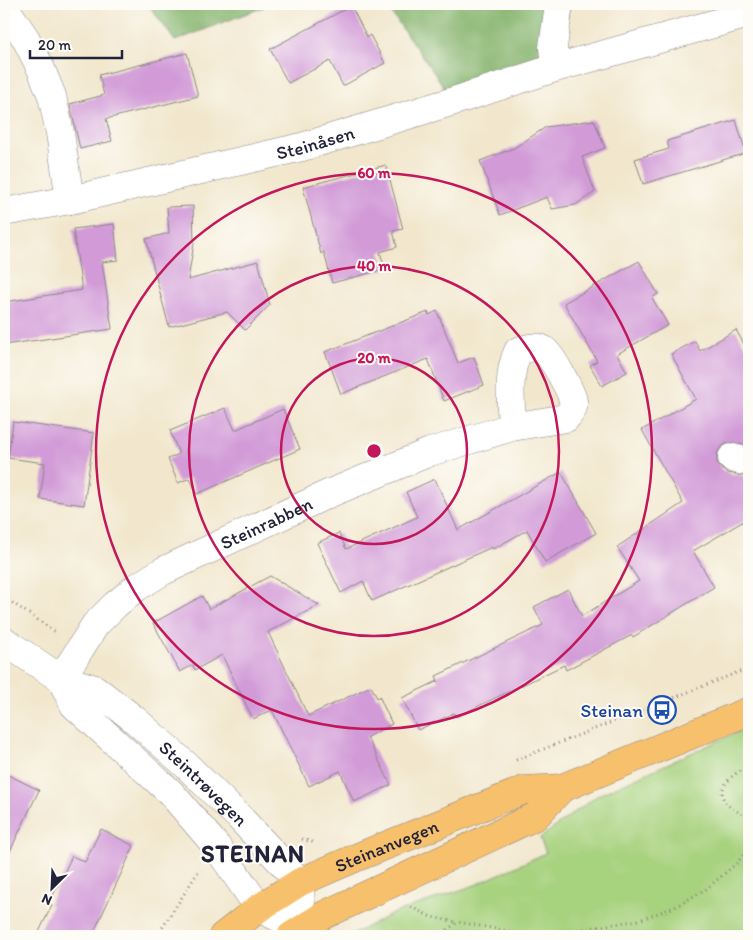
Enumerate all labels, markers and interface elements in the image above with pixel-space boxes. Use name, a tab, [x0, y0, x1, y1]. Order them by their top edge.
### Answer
scale bar	[30, 28, 122, 60]
text: 20 m	[38, 36, 72, 54]
street label: Steinåsen	[274, 120, 357, 164]
text: 60 m	[357, 164, 391, 182]
text: 40 m	[357, 257, 392, 275]
text: 20 m	[357, 349, 391, 367]
centre of rings	[365, 442, 383, 460]
street label: Steinrabben	[217, 491, 316, 554]
bus stop icon: Steinan	[647, 695, 677, 725]
place label: Steinan	[580, 699, 643, 722]
street label: Steintrøvegen	[155, 735, 253, 831]
street label: Steinanvegen	[331, 814, 442, 877]
district label: STEINAN	[201, 839, 305, 868]
north arrow	[28, 862, 78, 912]
text: N	[39, 890, 55, 909]

